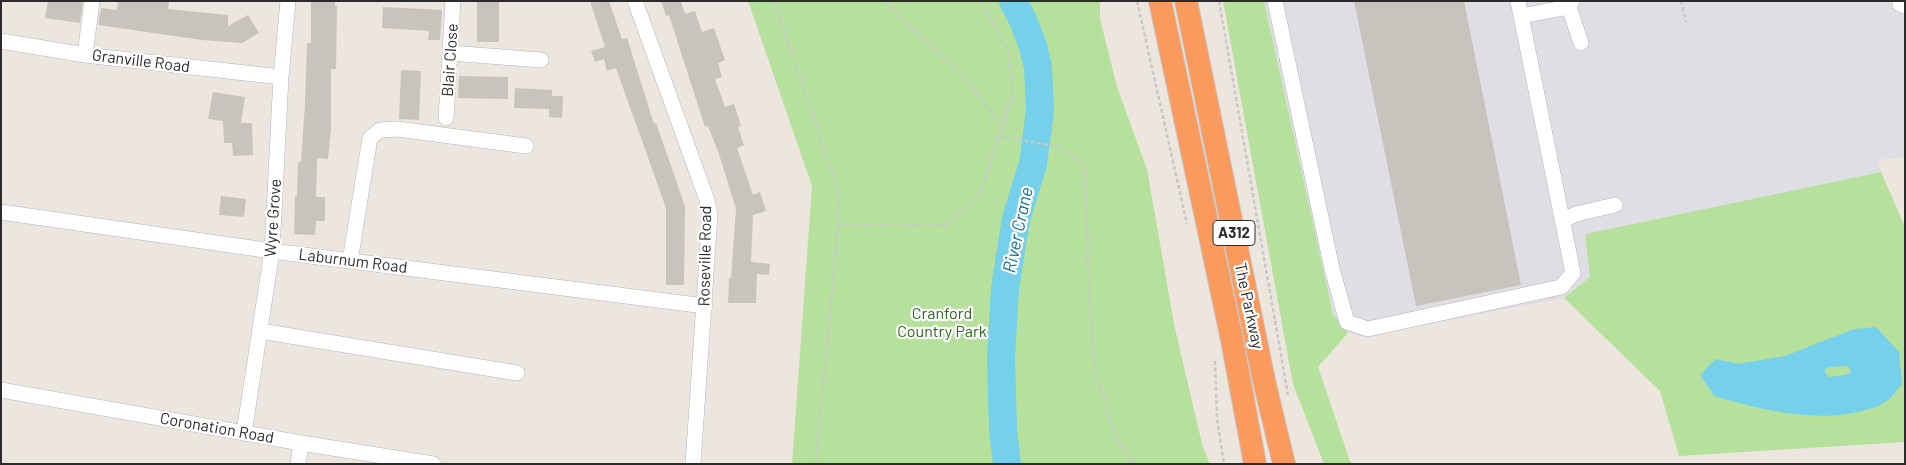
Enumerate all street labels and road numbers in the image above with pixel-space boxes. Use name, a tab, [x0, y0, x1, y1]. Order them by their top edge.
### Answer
street label: Blair Close	[438, 23, 462, 97]
street label: Granville Road	[91, 45, 191, 77]
street label: Wyre Grove	[261, 178, 285, 258]
street label: Roseville Road	[695, 206, 715, 306]
road number: A312	[1213, 220, 1255, 246]
street label: Laburnum Road	[298, 245, 408, 277]
street label: The Parkway	[1231, 261, 1267, 351]
street label: Coronation Road	[158, 409, 276, 447]

